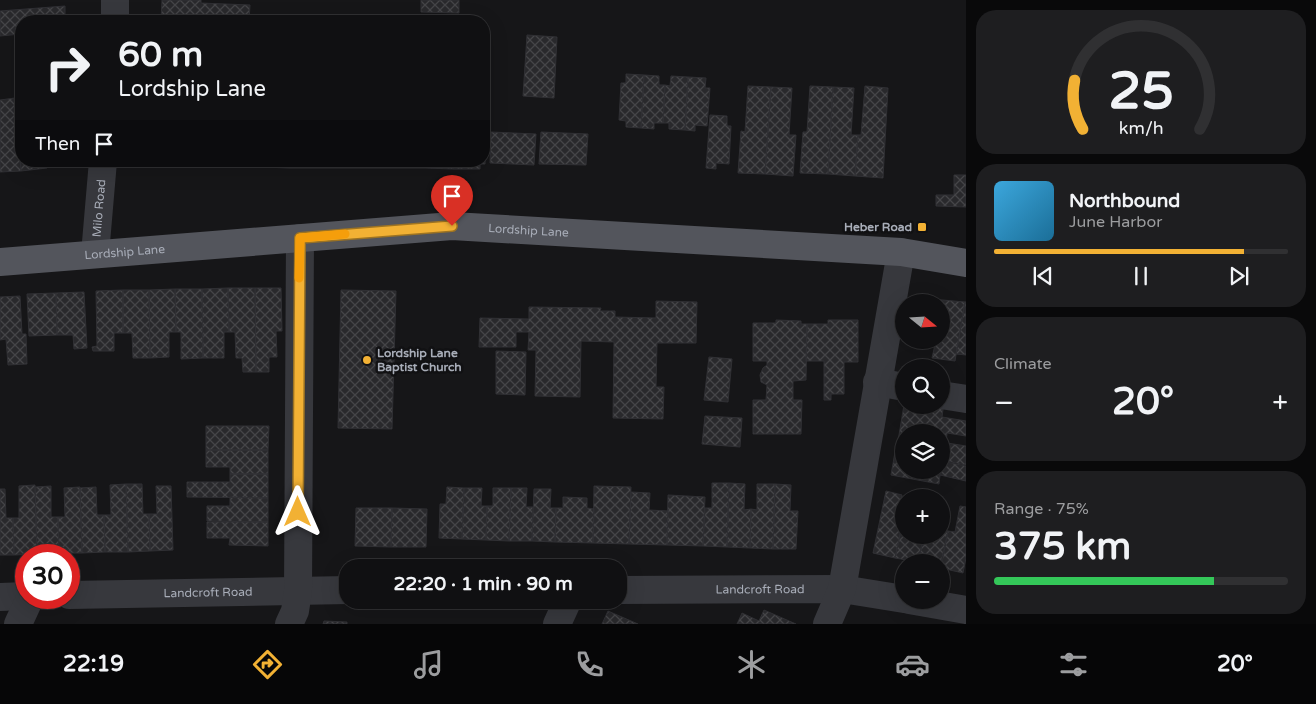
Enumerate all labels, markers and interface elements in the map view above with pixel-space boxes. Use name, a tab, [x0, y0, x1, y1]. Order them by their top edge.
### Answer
text: 60 m	[118, 34, 203, 76]
icon: right	[35, 35, 100, 100]
text: 25	[1108, 60, 1174, 123]
text: Lordship Lane	[118, 76, 266, 102]
text: km/h	[1119, 118, 1163, 139]
icon: arrive	[90, 130, 118, 158]
text: Then	[35, 133, 80, 155]
pin	[431, 175, 473, 226]
street label: Milo Road	[89, 179, 108, 238]
icon: arrive	[438, 182, 466, 210]
text: Northbound	[1069, 190, 1180, 212]
text: June Harbor	[1069, 212, 1162, 232]
place label: Heber Road	[844, 220, 912, 234]
street label: Lordship Lane	[488, 221, 569, 240]
marker: Heber Road	[916, 221, 928, 233]
street label: Lordship Lane	[84, 242, 166, 262]
icon: previous	[1029, 262, 1057, 290]
icon: pause	[1127, 262, 1155, 290]
icon: next	[1225, 262, 1253, 290]
north arrow	[895, 294, 950, 349]
map controls	[895, 294, 950, 609]
place label: Lordship Lane Baptist Church	[377, 346, 462, 375]
marker: Lordship Lane Baptist Church	[361, 354, 373, 366]
text: Climate	[994, 354, 1052, 374]
button: search	[895, 359, 950, 414]
text: 20°	[1112, 379, 1174, 425]
text: −	[994, 386, 1014, 420]
text: +	[1272, 386, 1288, 420]
button: layers	[895, 424, 950, 479]
position arrow	[271, 485, 323, 537]
button: +	[895, 489, 950, 544]
text: Range · 75%	[994, 499, 1089, 519]
text: 375 km	[994, 524, 1131, 570]
speed limit sign: 30	[15, 544, 80, 609]
button: −	[895, 554, 950, 609]
text: 22:20 · 1 min · 90 m	[393, 573, 573, 595]
street label: Landcroft Road	[715, 582, 805, 597]
street label: Landcroft Road	[163, 585, 253, 600]
icon: directions	[250, 647, 285, 682]
icon: music	[411, 647, 446, 682]
icon: phone	[572, 647, 607, 682]
icon: climate	[734, 647, 769, 682]
icon: car	[895, 647, 930, 682]
icon: filters	[1056, 647, 1091, 682]
text: 22:19	[63, 651, 124, 677]
text: 20°	[1217, 651, 1253, 677]

